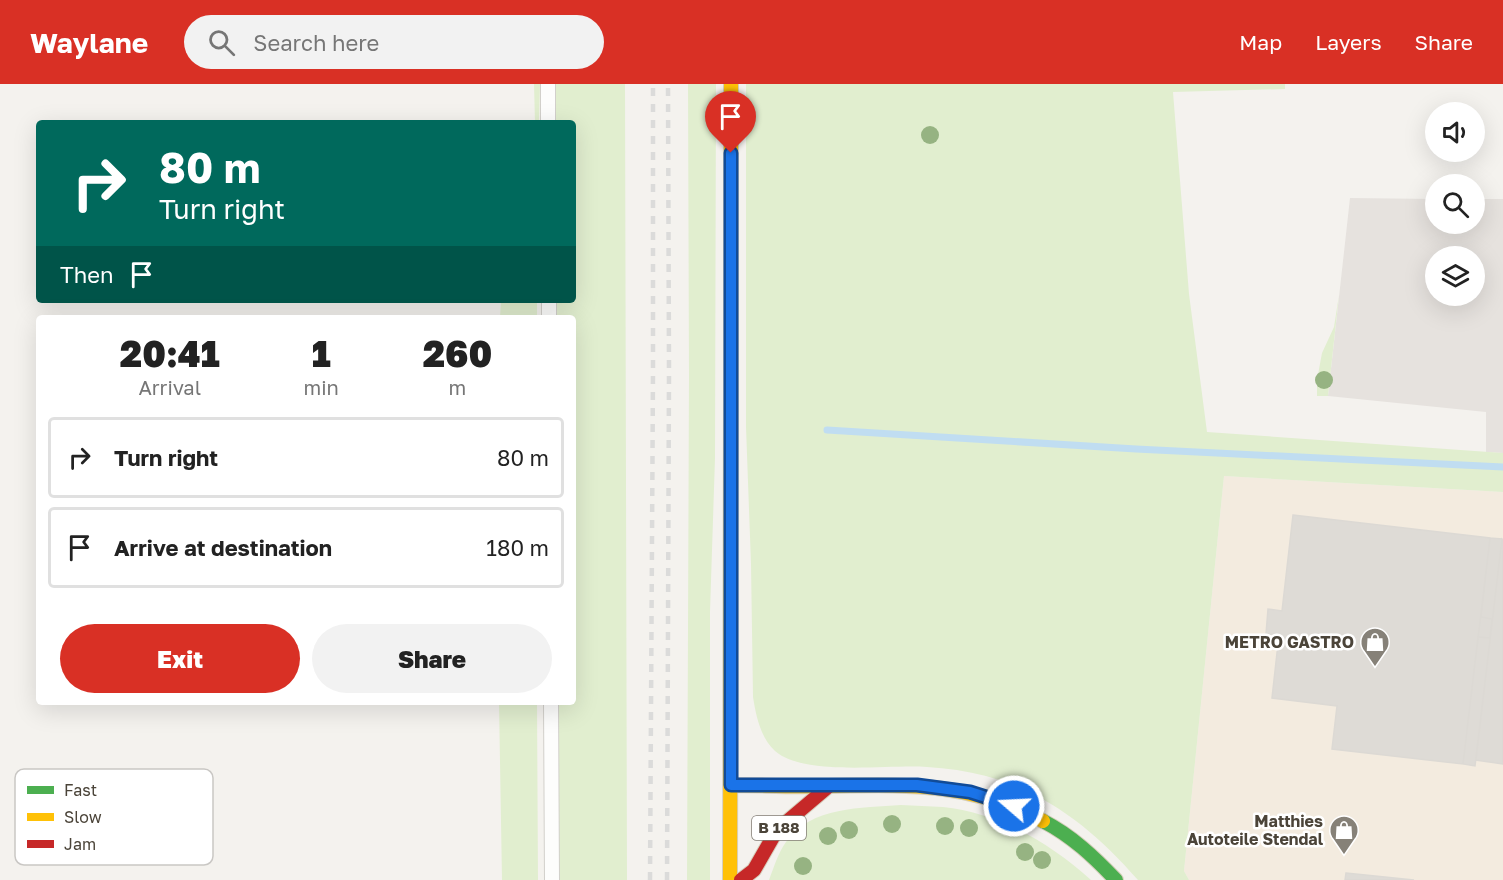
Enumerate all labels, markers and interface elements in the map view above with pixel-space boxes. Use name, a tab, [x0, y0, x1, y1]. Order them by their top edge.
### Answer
search box	[184, 15, 604, 69]
text: Waylane	[30, 26, 148, 59]
icon: search	[205, 26, 238, 59]
text: Search here	[253, 29, 379, 56]
text: Map	[1239, 29, 1282, 55]
text: Layers	[1315, 29, 1382, 55]
text: Share	[1415, 29, 1473, 55]
pin	[705, 91, 756, 153]
icon: arrive	[714, 100, 747, 133]
map controls	[1425, 102, 1485, 306]
button: sound	[1425, 102, 1485, 162]
text: 80 m	[159, 142, 260, 192]
icon: right	[60, 144, 138, 222]
button: search	[1425, 174, 1485, 234]
text: Turn right	[159, 193, 285, 225]
button: layers	[1425, 246, 1485, 306]
icon: arrive	[125, 258, 158, 291]
text: Then	[60, 261, 113, 288]
text: 20:41	[120, 332, 220, 375]
text: 1	[312, 332, 331, 375]
text: 260	[423, 332, 492, 375]
text: Arrival	[138, 375, 201, 399]
text: min	[303, 375, 339, 399]
text: m	[449, 375, 466, 399]
icon: right	[63, 441, 96, 474]
text: Turn right	[114, 444, 218, 471]
text: 80 m	[497, 444, 549, 471]
icon: arrive	[63, 531, 96, 564]
text: Arrive at destination	[114, 534, 332, 561]
text: 180 m	[486, 534, 549, 561]
button: Exit	[60, 624, 300, 693]
button: Share	[312, 624, 552, 693]
shop icon: METRO GASTRO	[1359, 626, 1391, 668]
place label: METRO GASTRO	[1225, 632, 1354, 652]
legend	[15, 769, 213, 865]
position arrow	[982, 774, 1046, 838]
text: Fast	[64, 780, 97, 800]
text: Slow	[64, 807, 102, 827]
place label: Matthies Autoteile Stendal	[1187, 811, 1324, 849]
shop icon: Matthies Autoteile Stendal	[1328, 814, 1360, 856]
road number: B 188	[752, 816, 806, 840]
text: Jam	[64, 834, 96, 854]

